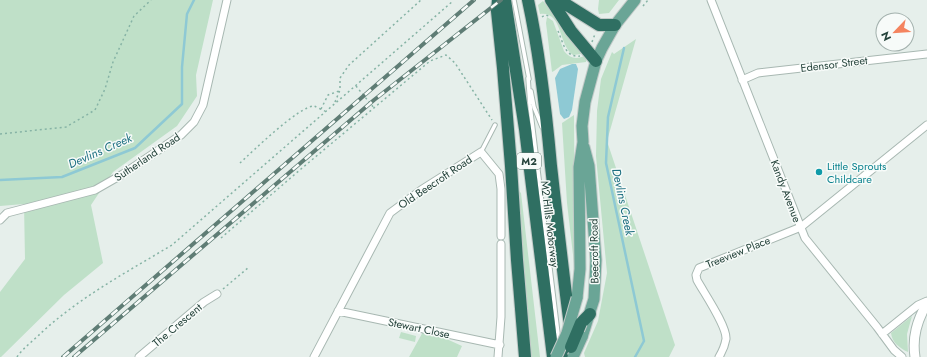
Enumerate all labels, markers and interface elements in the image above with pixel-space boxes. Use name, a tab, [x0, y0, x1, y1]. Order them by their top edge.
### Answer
north arrow	[875, 12, 915, 52]
text: N	[877, 29, 895, 44]
street label: Edensor Street	[800, 52, 869, 76]
water label: Devlins Creek	[65, 129, 135, 173]
street label: Sutherland Road	[111, 129, 183, 185]
street label: Old Beecroft Road	[395, 151, 475, 213]
road number: M2	[517, 153, 541, 169]
street label: Kandy Avenue	[767, 157, 805, 225]
place label: Little Sprouts Childcare	[827, 158, 887, 187]
water label: Devlins Creek	[607, 167, 639, 238]
marker: Little Sprouts Childcare	[814, 167, 824, 177]
street label: M2 Hills Motorway	[537, 180, 563, 268]
street label: Beecroft Road	[585, 218, 603, 284]
street label: Treeview Place	[704, 232, 773, 272]
street label: The Crescent	[149, 299, 206, 351]
street label: Stewart Close	[387, 314, 452, 342]

